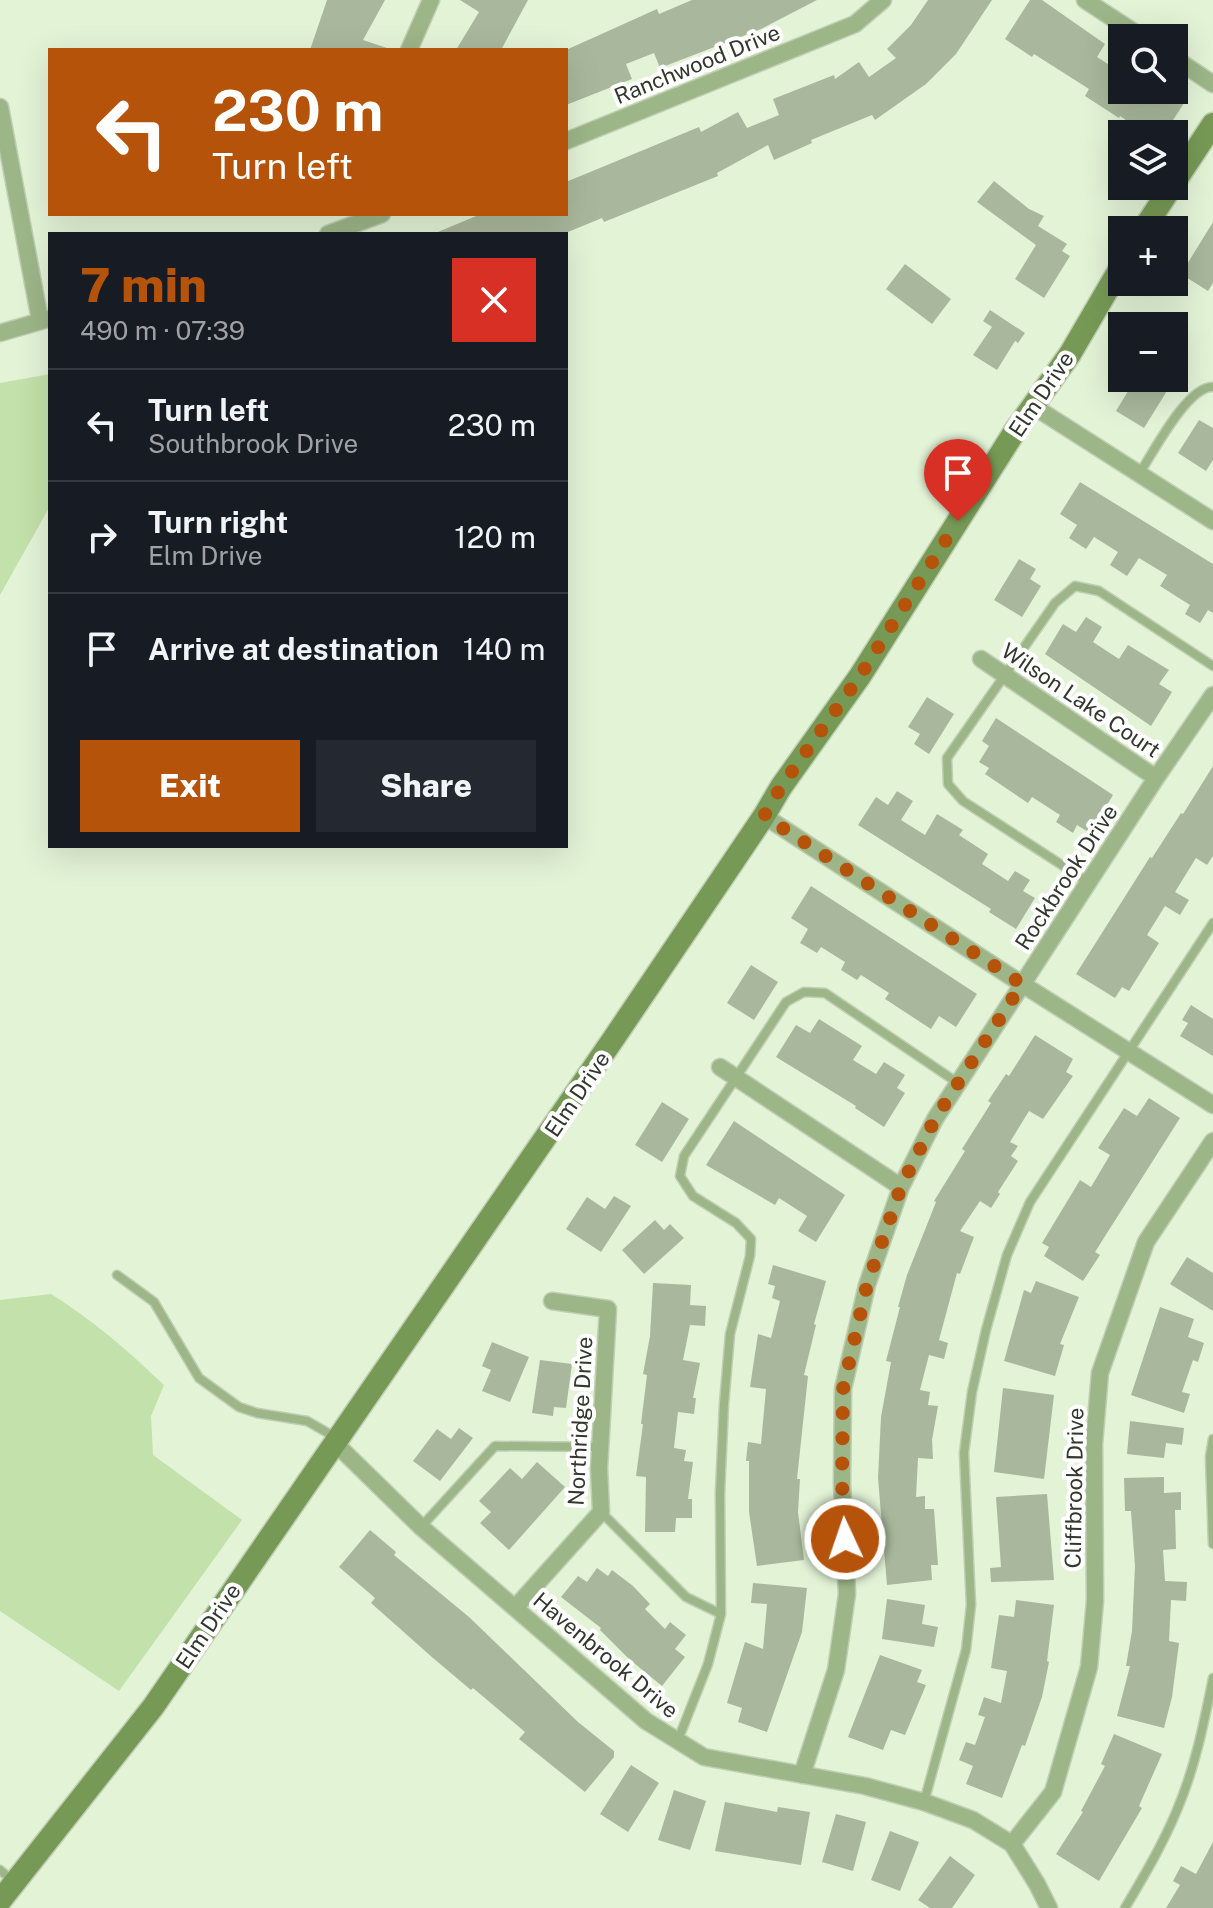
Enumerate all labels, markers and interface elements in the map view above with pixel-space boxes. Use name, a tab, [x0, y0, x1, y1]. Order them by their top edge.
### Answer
street label: Ranchwood Drive	[610, 19, 784, 109]
map controls	[1108, 24, 1188, 392]
button: search	[1108, 24, 1188, 104]
text: 230 m	[212, 78, 384, 144]
icon: left	[80, 80, 184, 184]
button: layers	[1108, 120, 1188, 200]
text: Turn left	[212, 145, 353, 187]
button: +	[1108, 216, 1188, 296]
text: 7 min	[80, 256, 207, 313]
button: close	[452, 258, 536, 342]
button: −	[1108, 312, 1188, 392]
text: 490 m · 07:39	[80, 315, 245, 346]
street label: Elm Drive	[1003, 347, 1079, 441]
text: Turn left	[148, 392, 269, 428]
icon: left	[80, 403, 124, 447]
text: 230 m	[448, 407, 536, 443]
text: Southbrook Drive	[148, 428, 358, 459]
pin	[924, 439, 992, 521]
icon: arrive	[936, 451, 980, 495]
text: Turn right	[148, 504, 288, 540]
icon: right	[80, 515, 124, 559]
text: 120 m	[454, 519, 536, 555]
text: Elm Drive	[148, 540, 263, 571]
icon: arrive	[80, 627, 124, 671]
text: Arrive at destination	[148, 631, 439, 667]
text: 140 m	[463, 631, 545, 667]
street label: Wilson Lake Court	[997, 637, 1165, 763]
button: Exit	[80, 740, 300, 832]
button: Share	[316, 740, 536, 832]
street label: Rockbrook Drive	[1009, 800, 1123, 954]
street label: Elm Drive	[539, 1047, 615, 1141]
street label: Northridge Drive	[563, 1336, 597, 1506]
street label: Cliffbrook Drive	[1060, 1407, 1088, 1569]
position arrow	[803, 1497, 887, 1581]
street label: Elm Drive	[170, 1579, 246, 1673]
street label: Havenbrook Drive	[528, 1587, 684, 1723]

